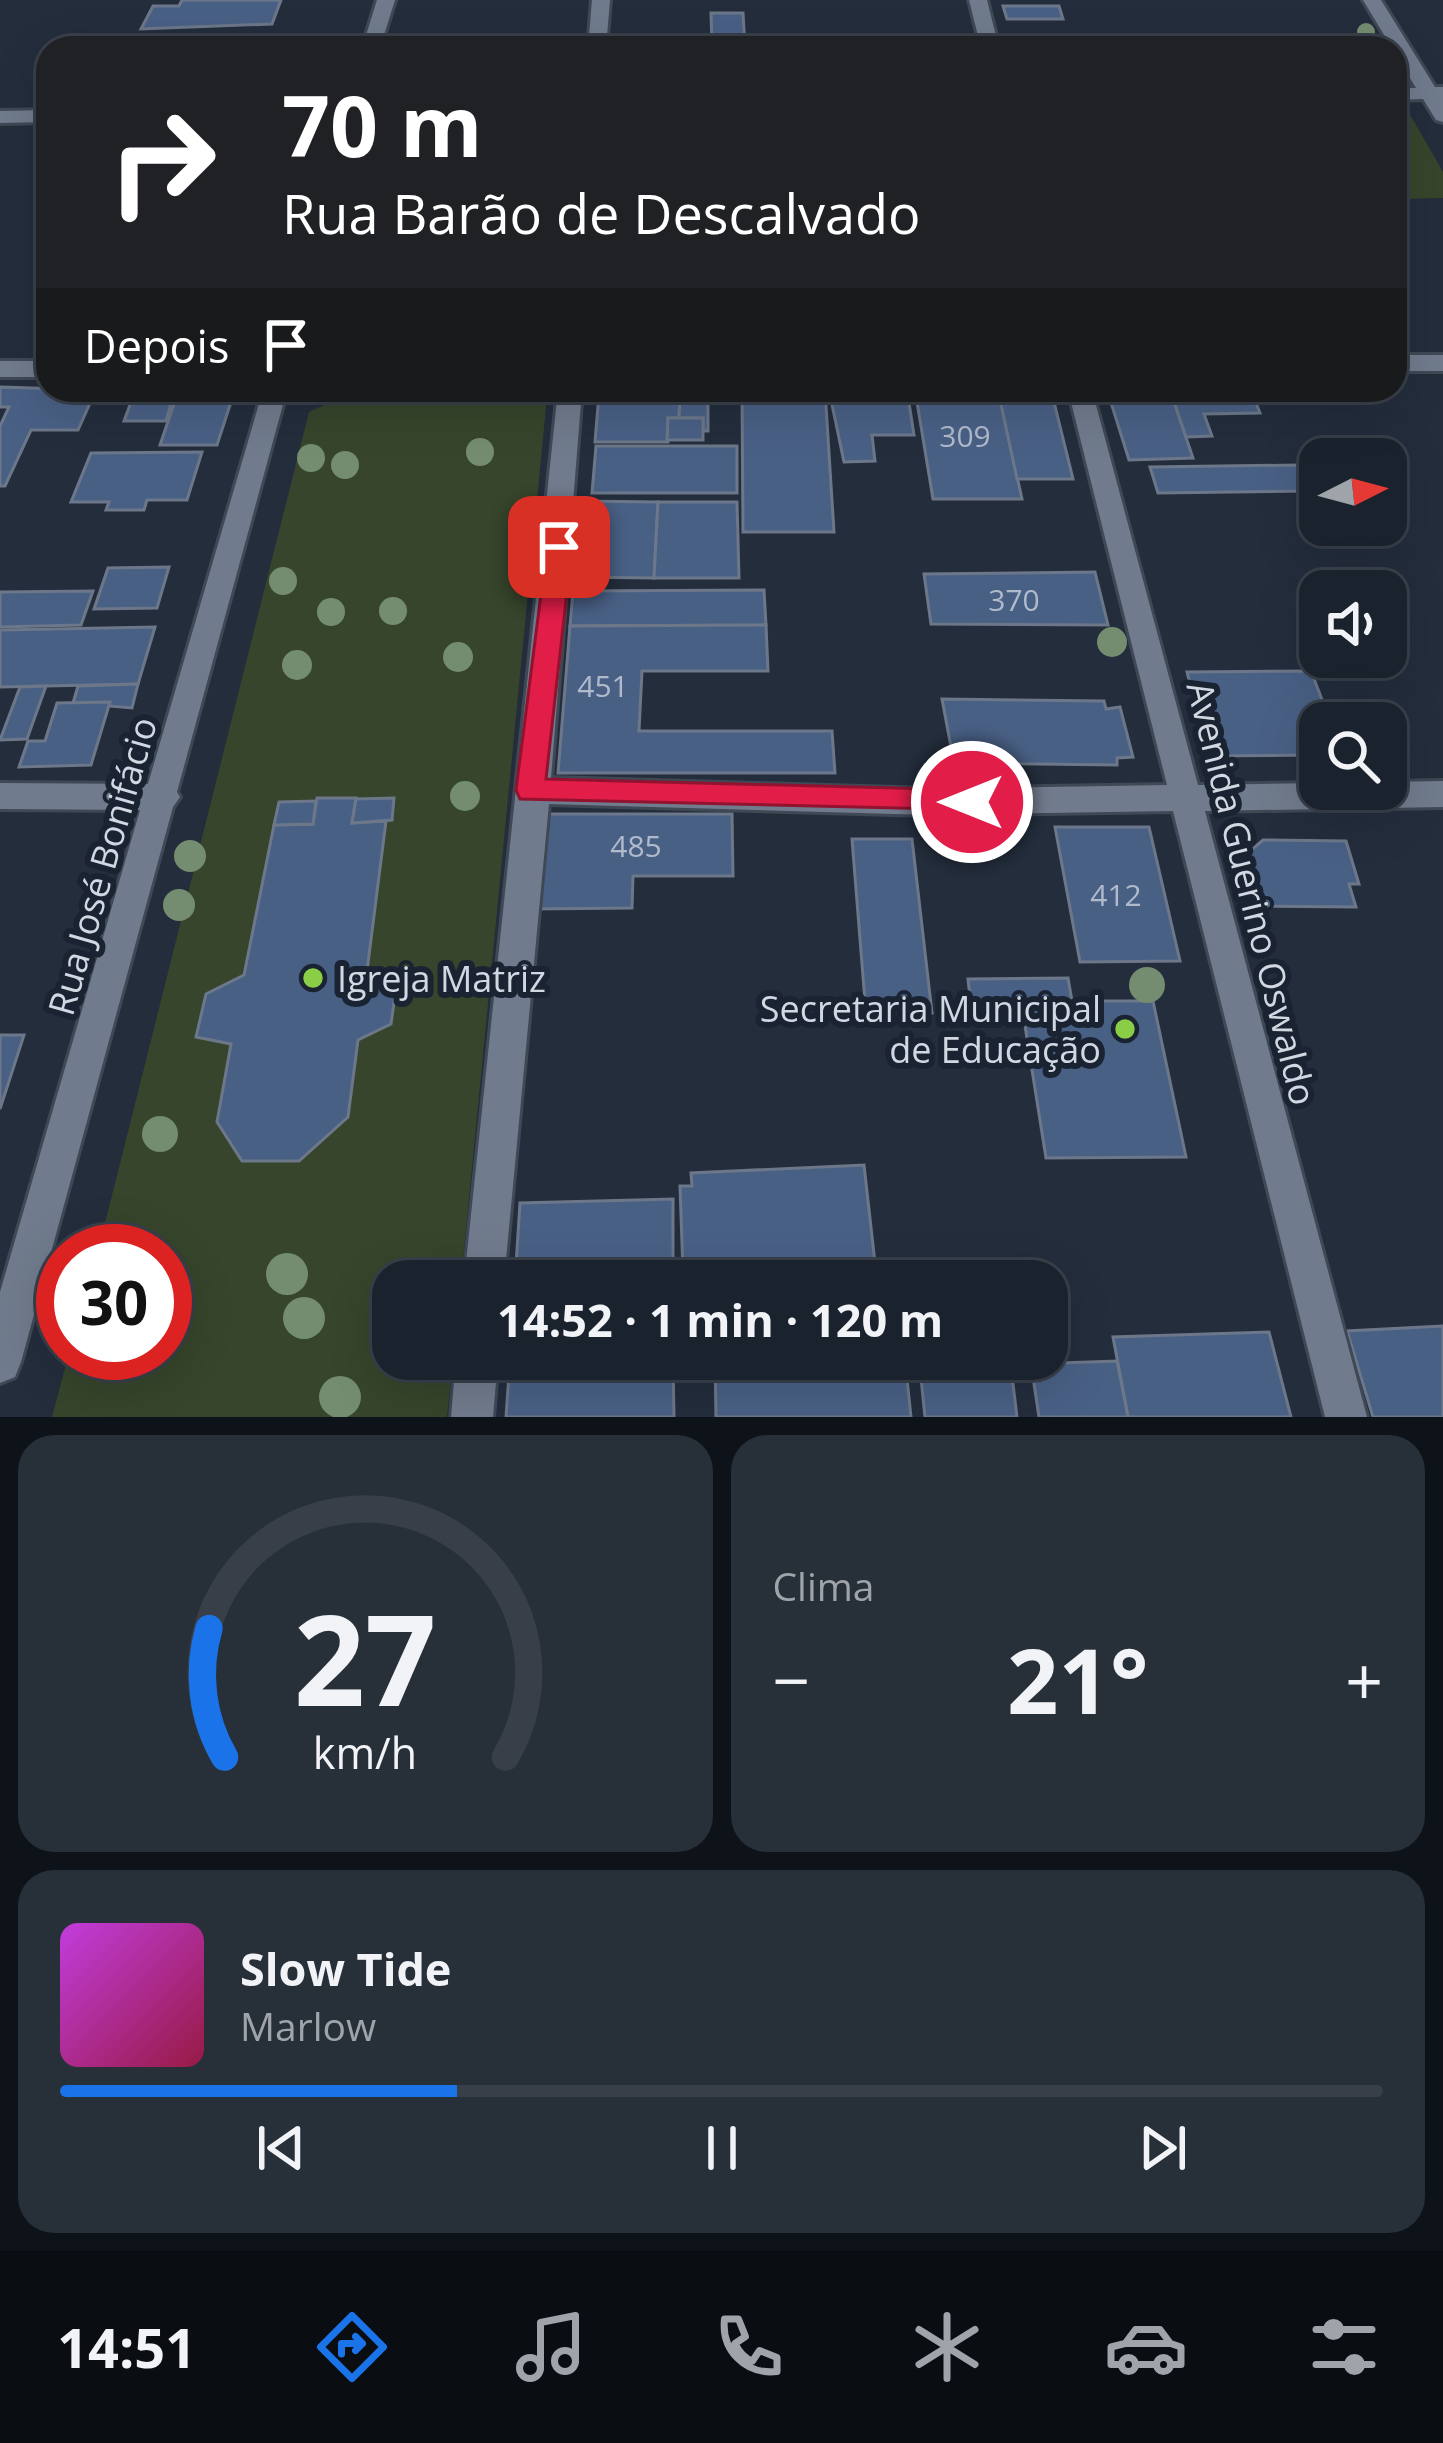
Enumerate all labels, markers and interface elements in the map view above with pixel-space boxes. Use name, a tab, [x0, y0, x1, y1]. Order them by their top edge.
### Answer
text: 70 m	[282, 67, 482, 182]
icon: right	[84, 84, 240, 240]
text: Rua Barão de Descalvado	[282, 176, 921, 250]
icon: arrive	[253, 312, 319, 378]
text: Depois	[84, 315, 229, 376]
house number: 309	[939, 415, 991, 456]
north arrow	[1299, 438, 1407, 546]
map controls	[1299, 438, 1407, 810]
pin	[508, 496, 610, 598]
icon: arrive	[526, 514, 592, 580]
button: sound	[1299, 570, 1407, 678]
house number: 370	[988, 579, 1040, 620]
house number: 451	[577, 665, 629, 706]
street label: Avenida Guerino Oswaldo	[1176, 676, 1328, 1110]
button: search	[1299, 702, 1407, 810]
street label: Rua José Bonifácio	[36, 711, 168, 1021]
position arrow	[909, 739, 1035, 865]
house number: 485	[610, 825, 662, 866]
house number: 412	[1090, 874, 1142, 915]
place label: Igreja Matriz	[337, 954, 546, 1003]
marker: Igreja Matriz	[300, 965, 326, 991]
place label: Secretaria Municipal de Educação	[760, 984, 1101, 1074]
marker: Secretaria Municipal de Educação	[1112, 1016, 1138, 1042]
speed limit sign: 30	[36, 1224, 192, 1380]
text: 14:52 · 1 min · 120 m	[497, 1289, 943, 1350]
text: Clima	[773, 1559, 875, 1612]
text: 27	[294, 1573, 437, 1743]
text: 21°	[1007, 1618, 1148, 1740]
text: −	[773, 1634, 810, 1724]
text: +	[1345, 1634, 1383, 1724]
text: km/h	[313, 1722, 417, 1781]
text: Slow Tide	[240, 1938, 451, 1999]
text: Marlow	[240, 1999, 376, 2052]
icon: previous	[248, 2115, 314, 2181]
icon: pause	[689, 2115, 755, 2181]
icon: next	[1130, 2115, 1196, 2181]
icon: directions	[310, 2305, 394, 2389]
icon: music	[509, 2305, 593, 2389]
icon: phone	[707, 2305, 791, 2389]
icon: climate	[905, 2305, 989, 2389]
icon: car	[1104, 2305, 1188, 2389]
icon: filters	[1302, 2305, 1386, 2389]
text: 14:51	[57, 2310, 196, 2384]

